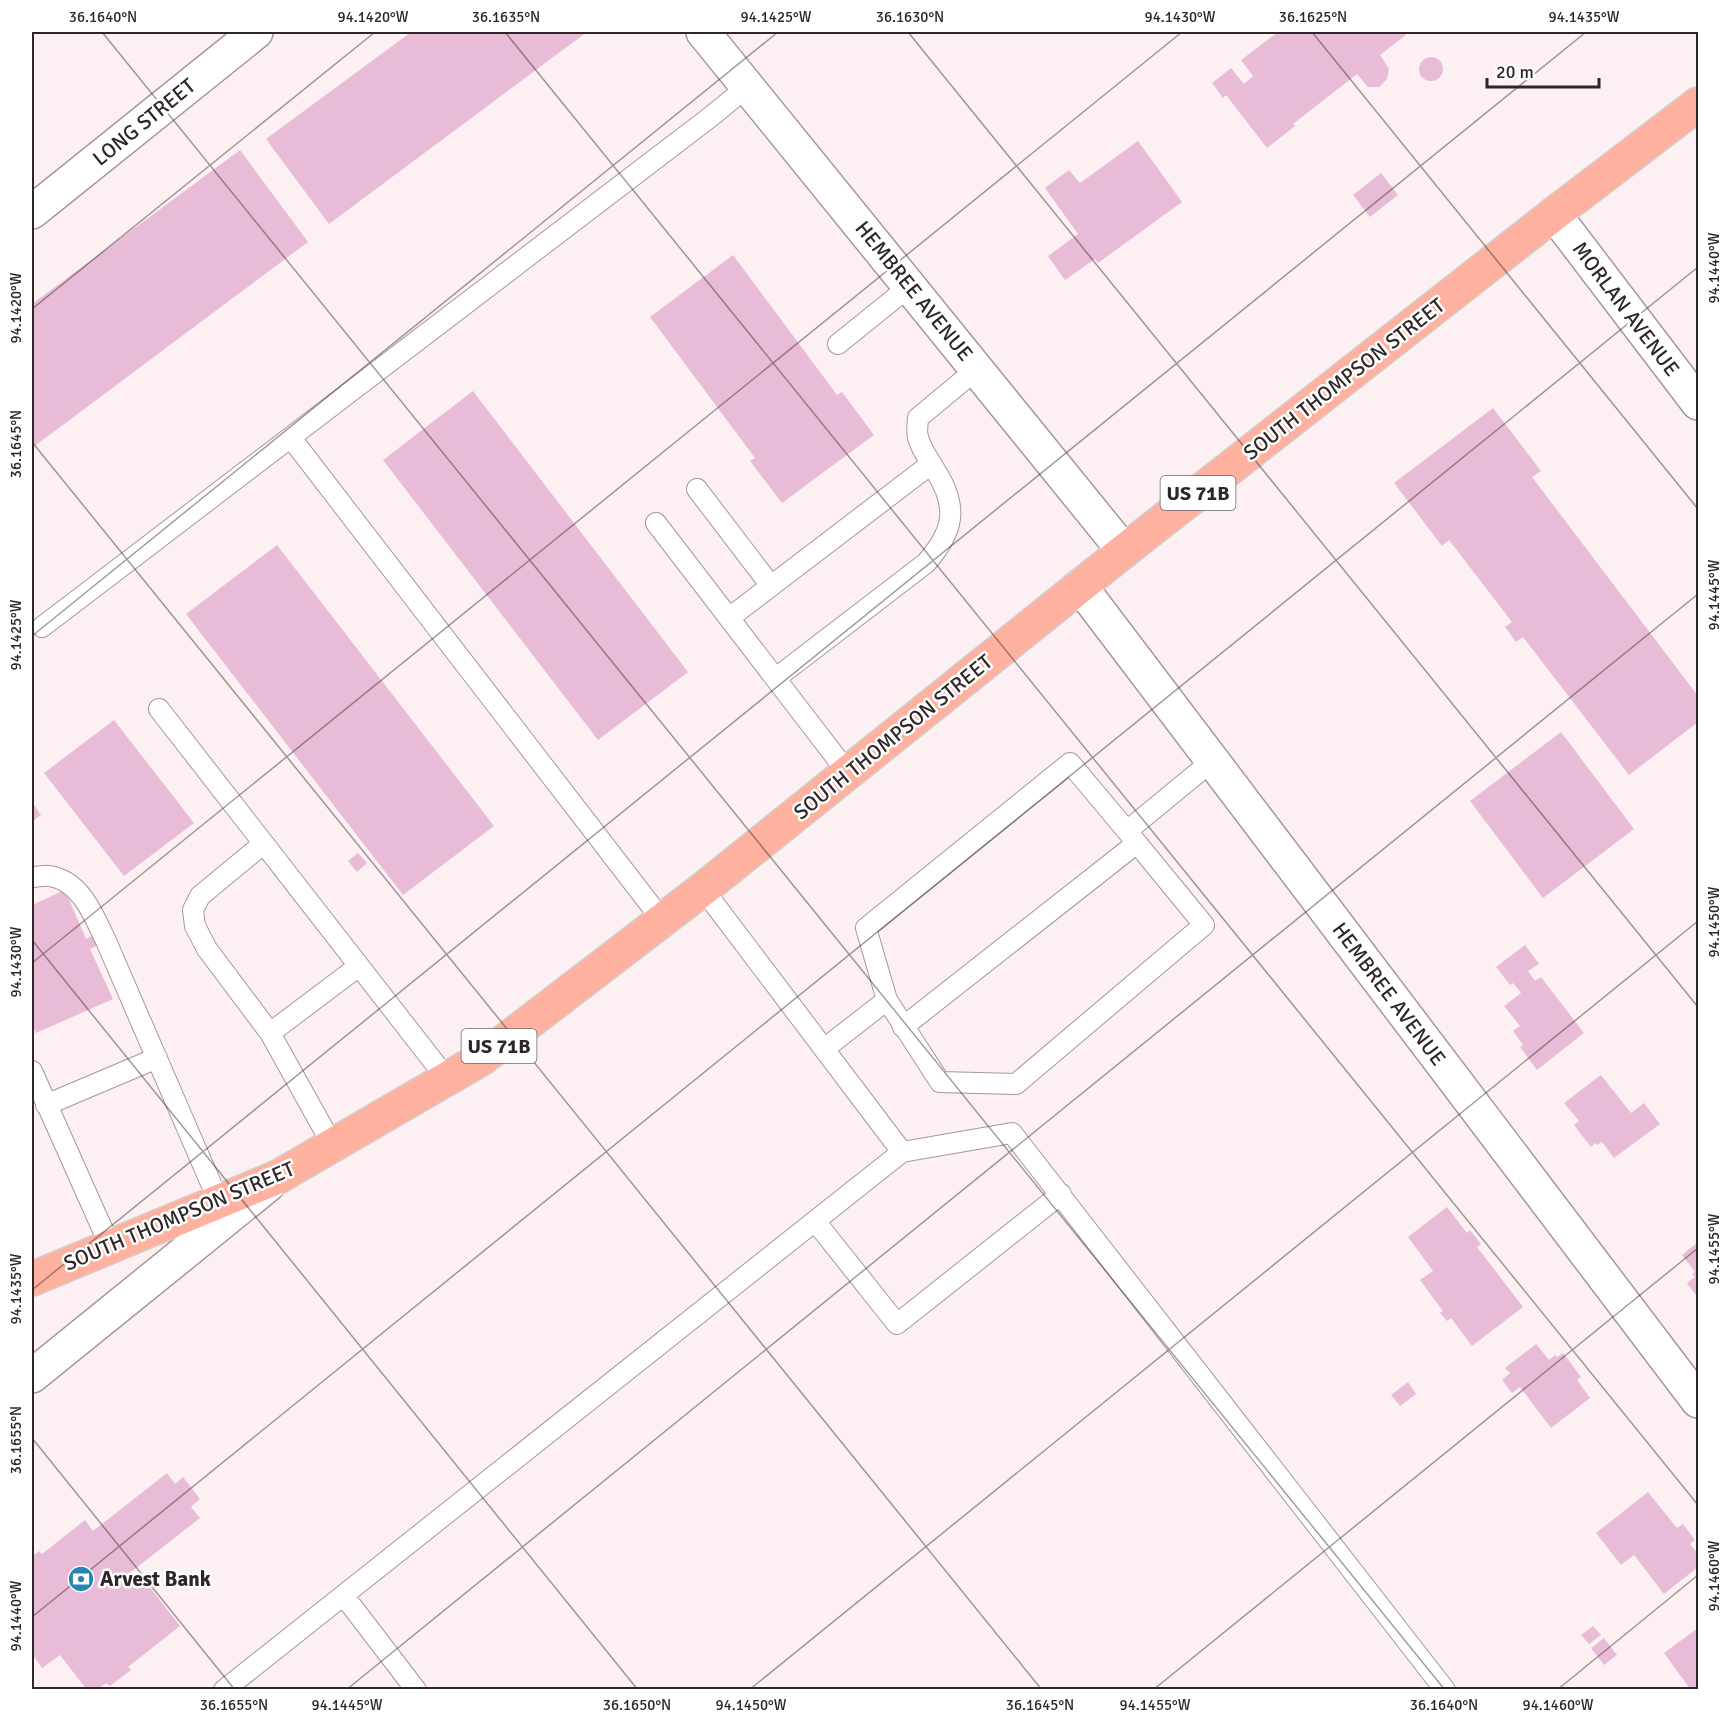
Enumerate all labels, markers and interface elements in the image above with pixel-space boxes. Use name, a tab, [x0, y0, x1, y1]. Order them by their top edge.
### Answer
text: 36.1640°N	[69, 8, 137, 26]
text: 94.1420°W	[338, 8, 409, 26]
text: 36.1635°N	[472, 8, 540, 26]
text: 94.1425°W	[741, 8, 812, 26]
text: 36.1630°N	[876, 8, 944, 26]
text: 94.1430°W	[1145, 8, 1216, 26]
text: 36.1625°N	[1279, 8, 1347, 26]
text: 94.1435°W	[1549, 8, 1620, 26]
scale bar	[1487, 51, 1600, 89]
text: 20 m	[1496, 61, 1534, 83]
street label: LONG STREET	[87, 72, 201, 171]
street label: HEMBREE AVENUE	[850, 216, 978, 366]
text: 94.1440°W	[1705, 232, 1723, 303]
street label: MORLAN AVENUE	[1567, 237, 1685, 381]
text: 94.1420°W	[7, 272, 25, 343]
street label: SOUTH THOMPSON STREET	[1238, 292, 1450, 466]
text: 36.1645°N	[7, 410, 25, 478]
road number: US 71B	[1160, 476, 1236, 510]
text: 94.1445°W	[1705, 559, 1723, 630]
text: 94.1425°W	[7, 599, 25, 670]
street label: SOUTH THOMPSON STREET	[788, 648, 998, 825]
text: 94.1450°W	[1705, 886, 1723, 957]
street label: HEMBREE AVENUE	[1327, 917, 1451, 1071]
text: 94.1430°W	[7, 926, 25, 997]
road number: US 71B	[462, 1029, 536, 1063]
street label: SOUTH THOMPSON STREET	[60, 1155, 299, 1276]
text: 94.1455°W	[1705, 1213, 1723, 1284]
text: 94.1435°W	[7, 1253, 25, 1324]
text: 36.1655°N	[7, 1406, 25, 1474]
text: 94.1460°W	[1705, 1540, 1723, 1611]
bank icon: Arvest Bank	[66, 1564, 96, 1594]
place label: Arvest Bank	[100, 1566, 211, 1592]
text: 94.1440°W	[7, 1580, 25, 1651]
text: 36.1655°N	[200, 1696, 268, 1714]
text: 94.1445°W	[312, 1696, 383, 1714]
text: 36.1650°N	[603, 1696, 671, 1714]
text: 94.1450°W	[716, 1696, 787, 1714]
text: 36.1645°N	[1006, 1696, 1074, 1714]
text: 94.1455°W	[1120, 1696, 1191, 1714]
text: 36.1640°N	[1410, 1696, 1478, 1714]
text: 94.1460°W	[1523, 1696, 1594, 1714]

